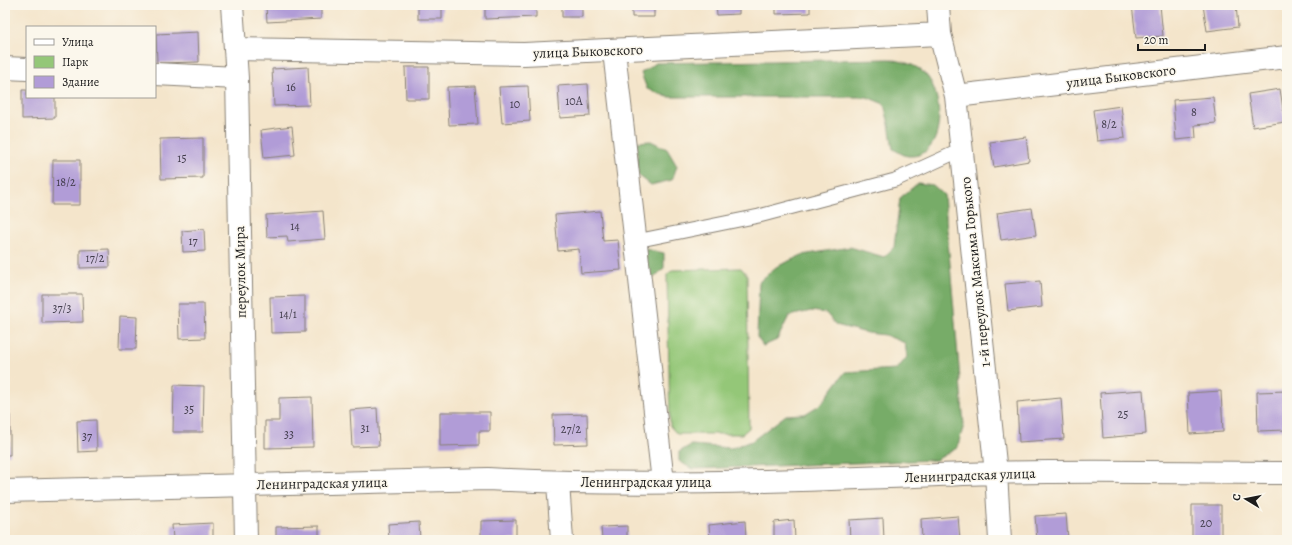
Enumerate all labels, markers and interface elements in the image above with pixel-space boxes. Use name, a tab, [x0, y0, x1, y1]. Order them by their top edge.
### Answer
legend	[26, 26, 156, 98]
scale bar	[1138, 26, 1205, 52]
text: 20 m	[1144, 32, 1168, 48]
text: Улица	[62, 34, 94, 50]
street label: улица Быковского	[532, 40, 643, 63]
text: Парк	[62, 54, 88, 70]
street label: улица Быковского	[1064, 60, 1177, 93]
text: Здание	[62, 74, 99, 90]
house number: 16	[286, 79, 296, 95]
house number: 10А	[565, 93, 584, 109]
house number: 10	[510, 96, 520, 112]
house number: 8	[1191, 104, 1197, 120]
house number: 8/2	[1101, 116, 1117, 132]
house number: 15	[177, 150, 187, 166]
house number: 18/2	[56, 174, 76, 190]
street label: 1-й переулок Максима Горького	[956, 176, 995, 368]
house number: 14	[290, 218, 300, 234]
street label: переулок Мира	[230, 225, 251, 318]
house number: 17	[188, 233, 199, 249]
house number: 17/2	[86, 250, 105, 266]
house number: 37/3	[53, 300, 71, 316]
house number: 14/1	[279, 306, 297, 322]
house number: 35	[184, 401, 194, 417]
house number: 25	[1118, 406, 1128, 422]
house number: 31	[360, 420, 370, 436]
house number: 27/2	[561, 421, 581, 437]
house number: 33	[284, 426, 294, 442]
house number: 37	[82, 428, 93, 444]
street label: Ленинградская улица	[904, 464, 1036, 487]
street label: Ленинградская улица	[256, 473, 388, 494]
street label: Ленинградская улица	[580, 473, 712, 492]
north arrow	[1226, 479, 1266, 519]
text: С	[1229, 492, 1245, 502]
house number: 20	[1200, 515, 1212, 531]

